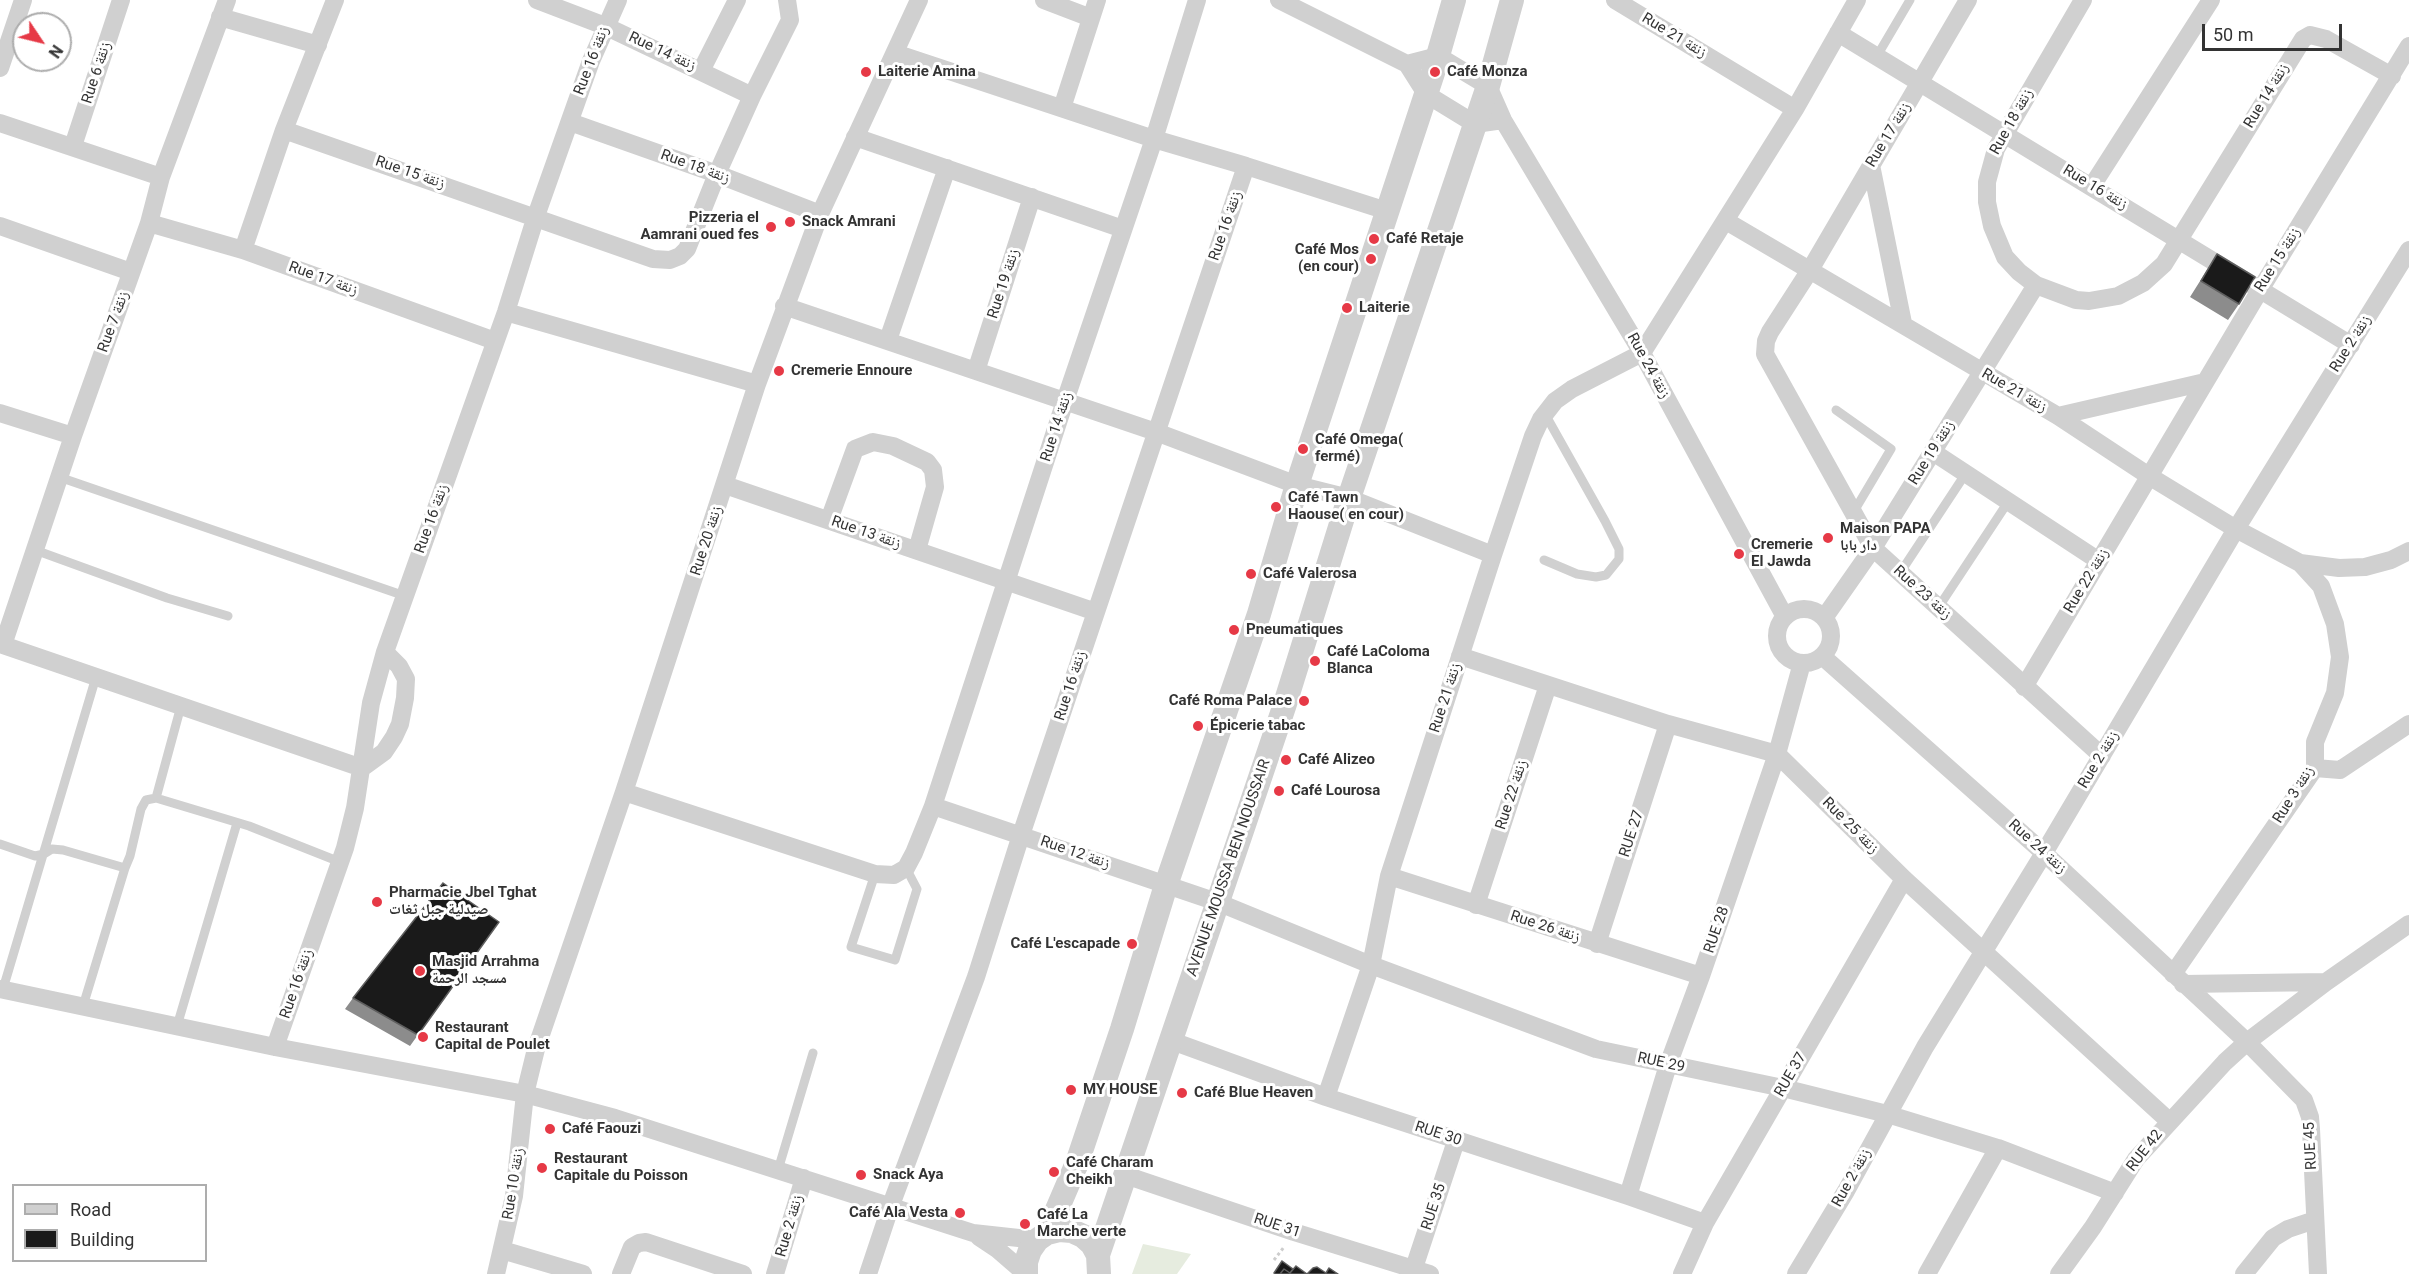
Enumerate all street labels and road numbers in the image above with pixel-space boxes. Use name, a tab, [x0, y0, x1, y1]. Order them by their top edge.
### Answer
street label: Rue 21 زنقة	[1638, 10, 1710, 62]
street label: Rue 16 زنقة	[571, 24, 613, 98]
street label: Rue 14 زنقة	[625, 29, 699, 75]
street label: Rue 6 زنقة	[79, 40, 115, 106]
street label: Rue 14 زنقة	[2241, 60, 2293, 132]
street label: Rue 18 زنقة	[1987, 86, 2037, 158]
street label: Rue 17 زنقة	[1863, 99, 1915, 171]
street label: Rue 18 زنقة	[658, 146, 732, 188]
street label: Rue 15 زنقة	[373, 153, 447, 193]
street label: Rue 16 زنقة	[2059, 162, 2131, 214]
street label: Rue 16 زنقة	[1206, 189, 1246, 263]
street label: Rue 15 زنقة	[2251, 225, 2305, 295]
street label: Rue 19 زنقة	[984, 247, 1024, 321]
street label: Rue 17 زنقة	[286, 258, 360, 300]
street label: Rue 7 زنقة	[95, 289, 133, 355]
street label: Rue 2 زنقة	[2326, 312, 2376, 376]
street label: Rue 24 زنقة	[1623, 330, 1673, 402]
street label: Rue 21 زنقة	[1978, 365, 2050, 417]
street label: Rue 14 زنقة	[1037, 390, 1077, 464]
street label: Rue 19 زنقة	[1905, 418, 1959, 488]
street label: Rue 16 زنقة	[411, 482, 453, 556]
street label: Rue 20 زنقة	[687, 504, 727, 578]
street label: Rue 13 زنقة	[829, 513, 903, 553]
street label: Rue 22 زنقة	[2061, 545, 2113, 617]
street label: Rue 23 زنقة	[1889, 562, 1955, 624]
street label: Rue 16 زنقة	[1051, 649, 1091, 723]
street label: Rue 21 زنقة	[1426, 661, 1466, 735]
street label: Rue 2 زنقة	[2075, 728, 2123, 792]
street label: AVENUE MOUSSA BEN NOUSSAIR	[1183, 757, 1275, 979]
street label: Rue 22 زنقة	[1492, 758, 1532, 832]
street label: Rue 3 زنقة	[2269, 763, 2319, 827]
street label: Rue 25 زنقة	[1818, 794, 1882, 858]
street label: RUE 27	[1616, 808, 1648, 860]
street label: Rue 24 زنقة	[2004, 816, 2070, 878]
street label: Rue 12 زنقة	[1038, 833, 1112, 873]
street label: RUE 28	[1701, 904, 1733, 956]
street label: Rue 26 زنقة	[1508, 907, 1582, 947]
street label: Rue 16 زنقة	[277, 947, 317, 1021]
street label: RUE 29	[1636, 1049, 1686, 1077]
street label: RUE 37	[1771, 1050, 1811, 1100]
street label: RUE 30	[1412, 1118, 1464, 1150]
street label: RUE 45	[2301, 1122, 2321, 1170]
street label: RUE 42	[2123, 1127, 2167, 1175]
street label: Rue 2 زنقة	[1829, 1146, 1875, 1210]
street label: Rue 10 زنقة	[499, 1147, 529, 1221]
street label: RUE 35	[1418, 1181, 1450, 1233]
street label: Rue 2 زنقة	[773, 1193, 807, 1259]
street label: RUE 31	[1251, 1210, 1303, 1242]

